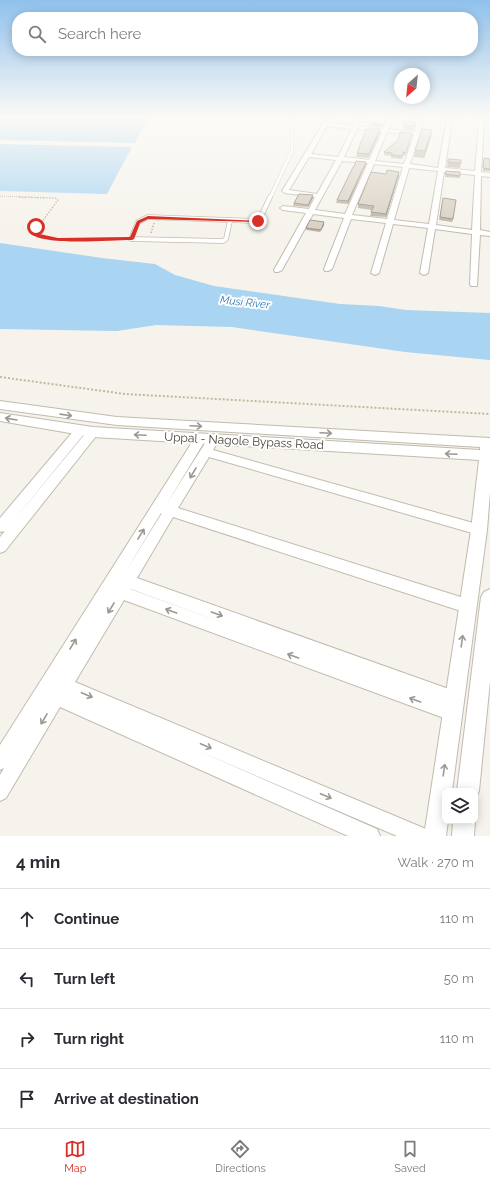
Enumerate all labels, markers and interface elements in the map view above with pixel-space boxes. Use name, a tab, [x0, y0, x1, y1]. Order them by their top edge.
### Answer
search box	[12, 12, 478, 56]
icon: search	[26, 23, 48, 45]
text: Search here	[58, 25, 141, 43]
north arrow	[394, 68, 430, 104]
route end	[249, 212, 267, 230]
route start	[27, 218, 45, 236]
water label: Musi River	[219, 293, 272, 312]
one-way arrow	[59, 411, 72, 419]
one-way arrow	[5, 415, 18, 423]
one-way arrow	[189, 422, 202, 429]
street label: Uppal - Nagole Bypass Road	[164, 430, 324, 452]
one-way arrow	[319, 430, 332, 437]
one-way arrow	[134, 432, 147, 439]
one-way arrow	[445, 450, 458, 457]
one-way arrow	[189, 467, 197, 479]
one-way arrow	[137, 529, 145, 540]
one-way arrow	[107, 602, 115, 614]
one-way arrow	[165, 607, 177, 615]
one-way arrow	[211, 611, 224, 618]
one-way arrow	[458, 635, 466, 648]
one-way arrow	[69, 638, 77, 650]
one-way arrow	[287, 651, 299, 659]
one-way arrow	[80, 692, 92, 699]
one-way arrow	[409, 696, 422, 703]
one-way arrow	[40, 713, 48, 724]
one-way arrow	[200, 743, 212, 750]
one-way arrow	[440, 764, 448, 777]
map controls	[442, 788, 478, 824]
button: layers	[442, 788, 478, 824]
one-way arrow	[320, 793, 332, 801]
text: 4 min	[16, 852, 60, 872]
text: Walk · 270 m	[398, 855, 474, 870]
icon: ahead	[16, 908, 38, 930]
text: Continue	[54, 910, 119, 928]
text: 110 m	[440, 911, 474, 926]
icon: left	[16, 968, 38, 990]
text: Turn left	[54, 970, 115, 988]
text: 50 m	[444, 971, 474, 986]
icon: right	[16, 1028, 38, 1050]
text: Turn right	[54, 1030, 124, 1048]
text: 110 m	[440, 1031, 474, 1046]
icon: arrive	[16, 1088, 38, 1110]
text: Arrive at destination	[54, 1090, 199, 1108]
tab: Map	[64, 1138, 87, 1175]
tab: Directions	[215, 1138, 266, 1175]
tab: Saved	[394, 1138, 426, 1175]

